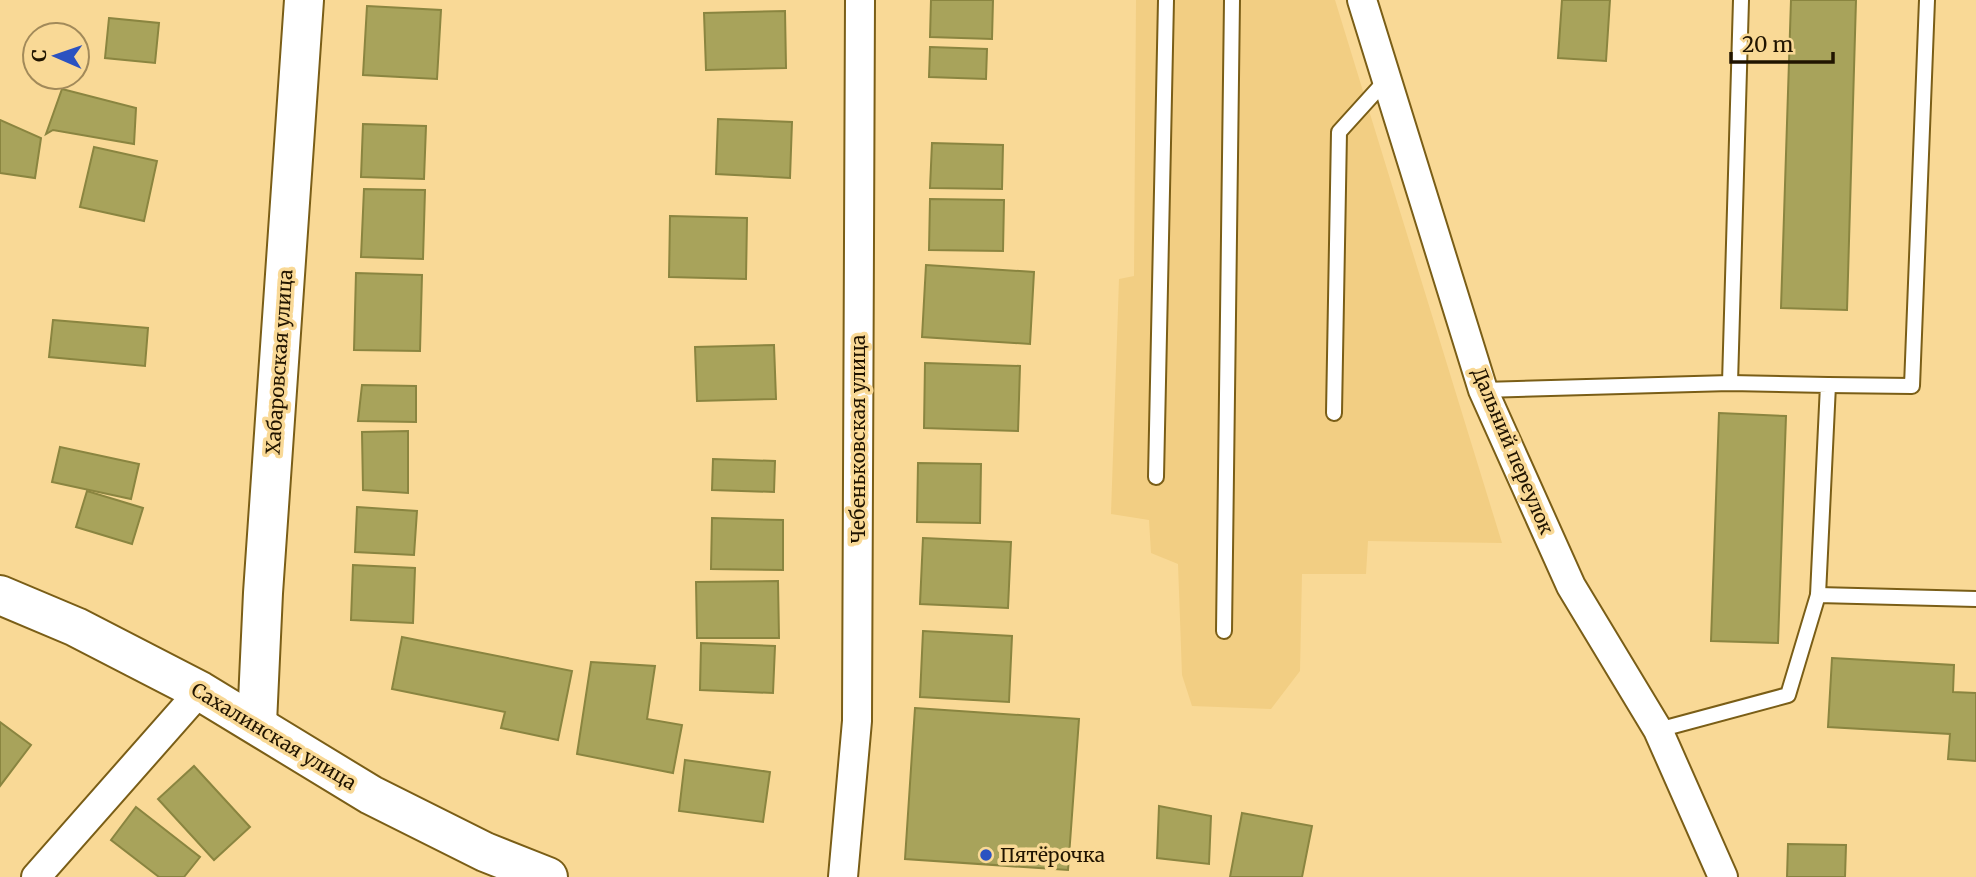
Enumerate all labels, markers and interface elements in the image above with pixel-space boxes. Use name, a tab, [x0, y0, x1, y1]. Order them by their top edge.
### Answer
north arrow	[21, 21, 91, 91]
scale bar	[1731, 21, 1832, 65]
text: 20 m	[1742, 31, 1794, 58]
text: С	[27, 49, 51, 62]
street label: Хабаровская улица	[261, 269, 297, 455]
street label: Чебеньковская улица	[846, 335, 870, 543]
street label: Дальний переулок	[1467, 364, 1559, 538]
street label: Сахалинская улица	[187, 677, 361, 795]
place label: Пятёрочка	[1000, 843, 1105, 867]
marker: Пятёрочка	[978, 847, 994, 863]

